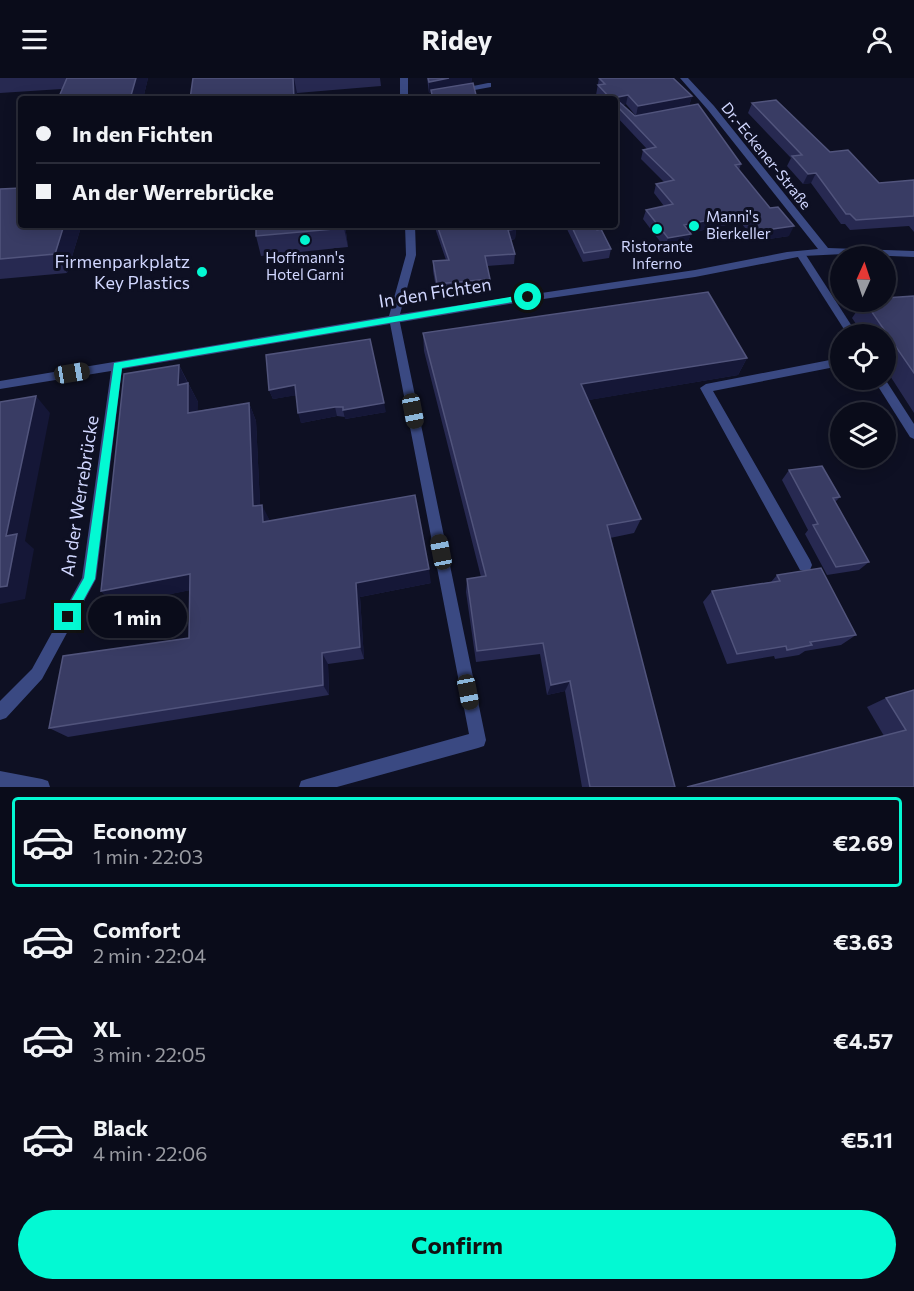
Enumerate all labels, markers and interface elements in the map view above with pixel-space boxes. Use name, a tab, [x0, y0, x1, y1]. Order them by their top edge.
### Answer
icon: menu	[18, 23, 51, 56]
text: Ridey	[422, 23, 492, 56]
icon: person	[863, 23, 896, 56]
street label: Dr.-Eckener-Straße	[718, 98, 816, 213]
text: In den Fichten	[72, 120, 213, 147]
text: An der Werrebrücke	[72, 178, 274, 205]
place label: Manni's Bierkeller	[706, 207, 771, 242]
marker: Manni's Bierkeller	[687, 219, 701, 233]
marker: Ristorante Inferno	[650, 222, 664, 236]
marker: Hoffmann's Hotel Garni	[298, 233, 312, 247]
place label: Ristorante Inferno	[621, 237, 693, 272]
north arrow	[830, 246, 896, 312]
map controls	[830, 246, 896, 468]
place label: Hoffmann's Hotel Garni	[265, 248, 345, 283]
place label: Firmenparkplatz Key Plastics	[54, 250, 190, 293]
marker: Firmenparkplatz Key Plastics	[195, 265, 209, 279]
street label: In den Fichten	[377, 272, 493, 312]
route start	[514, 283, 541, 310]
button: locate	[830, 324, 896, 390]
car	[53, 361, 91, 385]
car	[401, 392, 425, 430]
button: layers	[830, 402, 896, 468]
street label: An der Werrebrücke	[55, 414, 103, 578]
car	[429, 533, 453, 571]
callout: 1 min	[89, 596, 188, 638]
route end	[54, 603, 81, 630]
text: 1 min	[114, 605, 161, 629]
car	[456, 673, 480, 711]
icon: car	[21, 815, 75, 869]
text: Economy	[93, 817, 187, 844]
text: €2.69	[833, 829, 893, 856]
text: 1 min · 22:03	[93, 844, 203, 868]
icon: car	[21, 914, 75, 968]
text: Comfort	[93, 916, 181, 943]
text: €3.63	[833, 928, 893, 955]
text: 2 min · 22:04	[93, 943, 206, 967]
icon: car	[21, 1013, 75, 1067]
text: XL	[93, 1015, 121, 1042]
text: €4.57	[833, 1027, 893, 1054]
text: 3 min · 22:05	[93, 1042, 206, 1066]
icon: car	[21, 1112, 75, 1166]
text: Black	[93, 1114, 148, 1141]
text: €5.11	[841, 1126, 893, 1153]
text: 4 min · 22:06	[93, 1141, 207, 1165]
button: Confirm	[18, 1210, 896, 1279]

